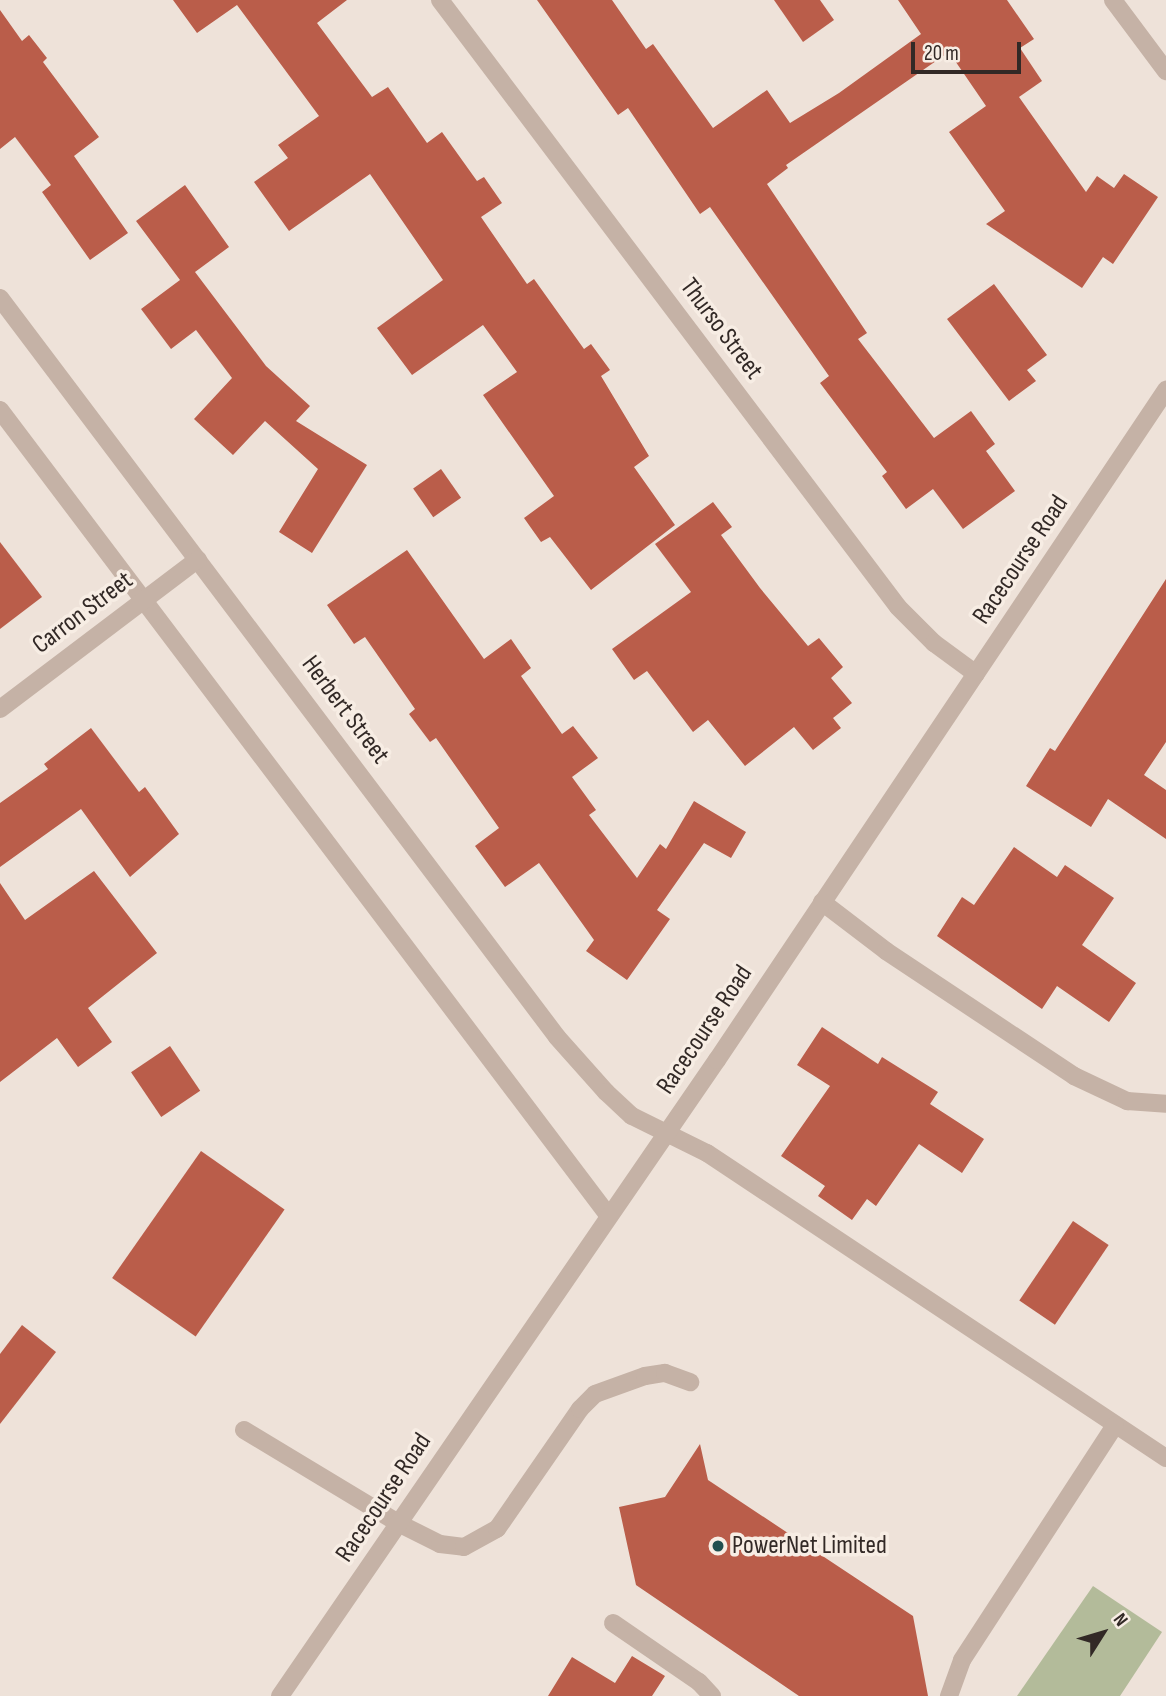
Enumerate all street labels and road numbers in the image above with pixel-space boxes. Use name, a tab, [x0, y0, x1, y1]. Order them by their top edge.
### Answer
street label: Thurso Street	[673, 272, 769, 386]
street label: Racecourse Road	[966, 490, 1076, 630]
street label: Carron Street	[27, 565, 139, 661]
street label: Herbert Street	[294, 650, 396, 770]
street label: Racecourse Road	[650, 960, 760, 1100]
street label: Racecourse Road	[329, 1428, 439, 1568]

